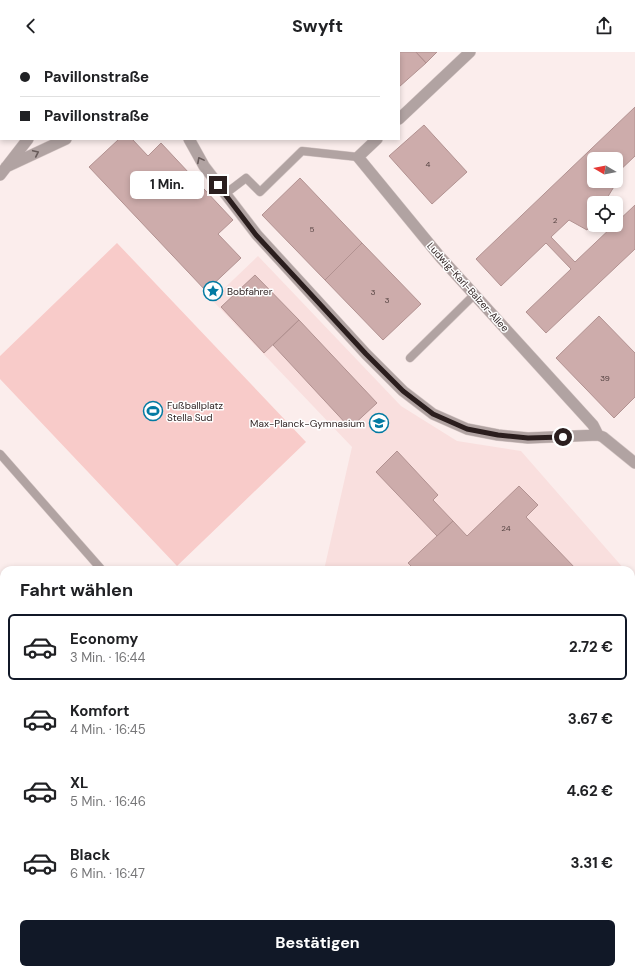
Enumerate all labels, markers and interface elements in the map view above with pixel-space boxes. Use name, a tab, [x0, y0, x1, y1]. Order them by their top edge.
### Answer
text: Swyft	[292, 14, 343, 38]
icon: back	[20, 15, 42, 37]
icon: share	[593, 15, 615, 37]
text: Pavillonstraße	[44, 67, 149, 87]
text: Pavillonstraße	[44, 106, 149, 126]
one-way arrow	[32, 150, 39, 158]
north arrow	[587, 152, 623, 188]
map controls	[587, 152, 623, 232]
one-way arrow	[198, 157, 205, 164]
house number: 4	[426, 159, 431, 169]
callout: 1 Min.	[130, 171, 204, 199]
text: 1 Min.	[150, 176, 184, 193]
route end	[209, 176, 227, 194]
button: locate	[587, 196, 623, 232]
house number: 2	[553, 215, 558, 225]
house number: 5	[310, 224, 315, 234]
street label: Ludwig-Karl-Balzer-Allee	[424, 240, 512, 335]
place icon: Bobfahrer	[202, 280, 224, 302]
place label: Bobfahrer	[227, 285, 273, 298]
house number: 3	[371, 287, 376, 297]
house number: 3	[385, 295, 390, 305]
house number: 39	[600, 373, 610, 383]
place label: Fußballplatz Stella Sud	[167, 399, 224, 424]
sports icon: Fußballplatz Stella Sud	[142, 400, 164, 422]
school or university icon: Max-Planck-Gymnasium	[368, 412, 390, 434]
place label: Max-Planck-Gymnasium	[250, 417, 365, 430]
route start	[554, 428, 572, 446]
house number: 24	[501, 523, 511, 533]
text: Fahrt wählen	[20, 578, 133, 602]
icon: car	[22, 629, 58, 665]
text: Economy	[70, 629, 138, 649]
text: 2.72 €	[569, 637, 613, 657]
text: 3 Min. · 16:44	[70, 649, 145, 666]
icon: car	[22, 701, 58, 737]
text: Komfort	[70, 701, 129, 721]
text: 3.67 €	[568, 709, 613, 729]
text: 4 Min. · 16:45	[70, 721, 146, 738]
icon: car	[22, 773, 58, 809]
text: XL	[70, 773, 88, 793]
text: 4.62 €	[567, 781, 613, 801]
text: 5 Min. · 16:46	[70, 793, 146, 810]
icon: car	[22, 845, 58, 881]
text: Black	[70, 845, 110, 865]
text: 3.31 €	[570, 853, 613, 873]
text: 6 Min. · 16:47	[70, 865, 145, 882]
button: Bestätigen	[20, 920, 615, 966]

